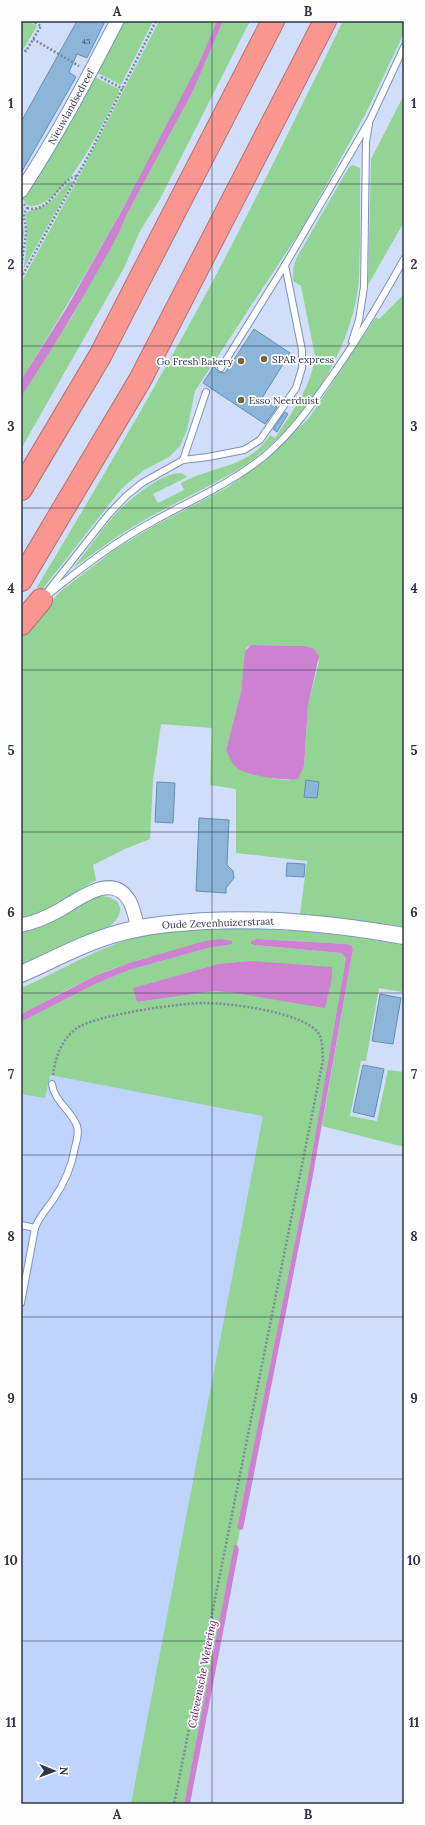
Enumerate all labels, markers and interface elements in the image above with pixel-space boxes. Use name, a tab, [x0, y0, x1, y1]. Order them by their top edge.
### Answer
text: A	[113, 3, 122, 20]
text: B	[304, 3, 313, 20]
house number: 45	[82, 36, 90, 46]
street label: Nieuwlandsedreef	[45, 67, 97, 147]
text: 1	[8, 95, 14, 112]
text: 1	[411, 95, 417, 112]
text: 2	[8, 256, 15, 273]
text: 2	[411, 256, 418, 273]
place label: SPAR express	[272, 353, 335, 366]
marker: SPAR express	[259, 354, 269, 364]
place label: Go Fresh Bakery	[157, 355, 234, 368]
marker: Go Fresh Bakery	[236, 356, 246, 366]
place label: Esso Neerduist	[249, 394, 319, 407]
marker: Esso Neerduist	[236, 395, 246, 405]
text: 3	[7, 418, 15, 435]
text: 3	[410, 418, 418, 435]
text: 4	[7, 580, 15, 597]
text: 4	[410, 580, 418, 597]
text: 5	[7, 742, 15, 759]
text: 5	[410, 742, 418, 759]
text: 6	[7, 904, 15, 921]
text: 6	[410, 904, 418, 921]
street label: Oude Zevenhuizerstraat	[162, 915, 274, 931]
text: 7	[8, 1066, 14, 1083]
text: 7	[411, 1066, 417, 1083]
text: 8	[7, 1228, 15, 1245]
text: 8	[410, 1228, 418, 1245]
text: 9	[7, 1390, 15, 1407]
text: 9	[410, 1390, 418, 1407]
text: 10	[4, 1552, 18, 1569]
text: 10	[407, 1552, 421, 1569]
water label: Calveensche Wetering	[185, 1618, 219, 1729]
text: 11	[6, 1714, 16, 1731]
text: 11	[409, 1714, 419, 1731]
north arrow	[34, 1751, 74, 1791]
text: N	[57, 1767, 71, 1776]
text: A	[113, 1806, 122, 1823]
text: B	[304, 1806, 313, 1823]

